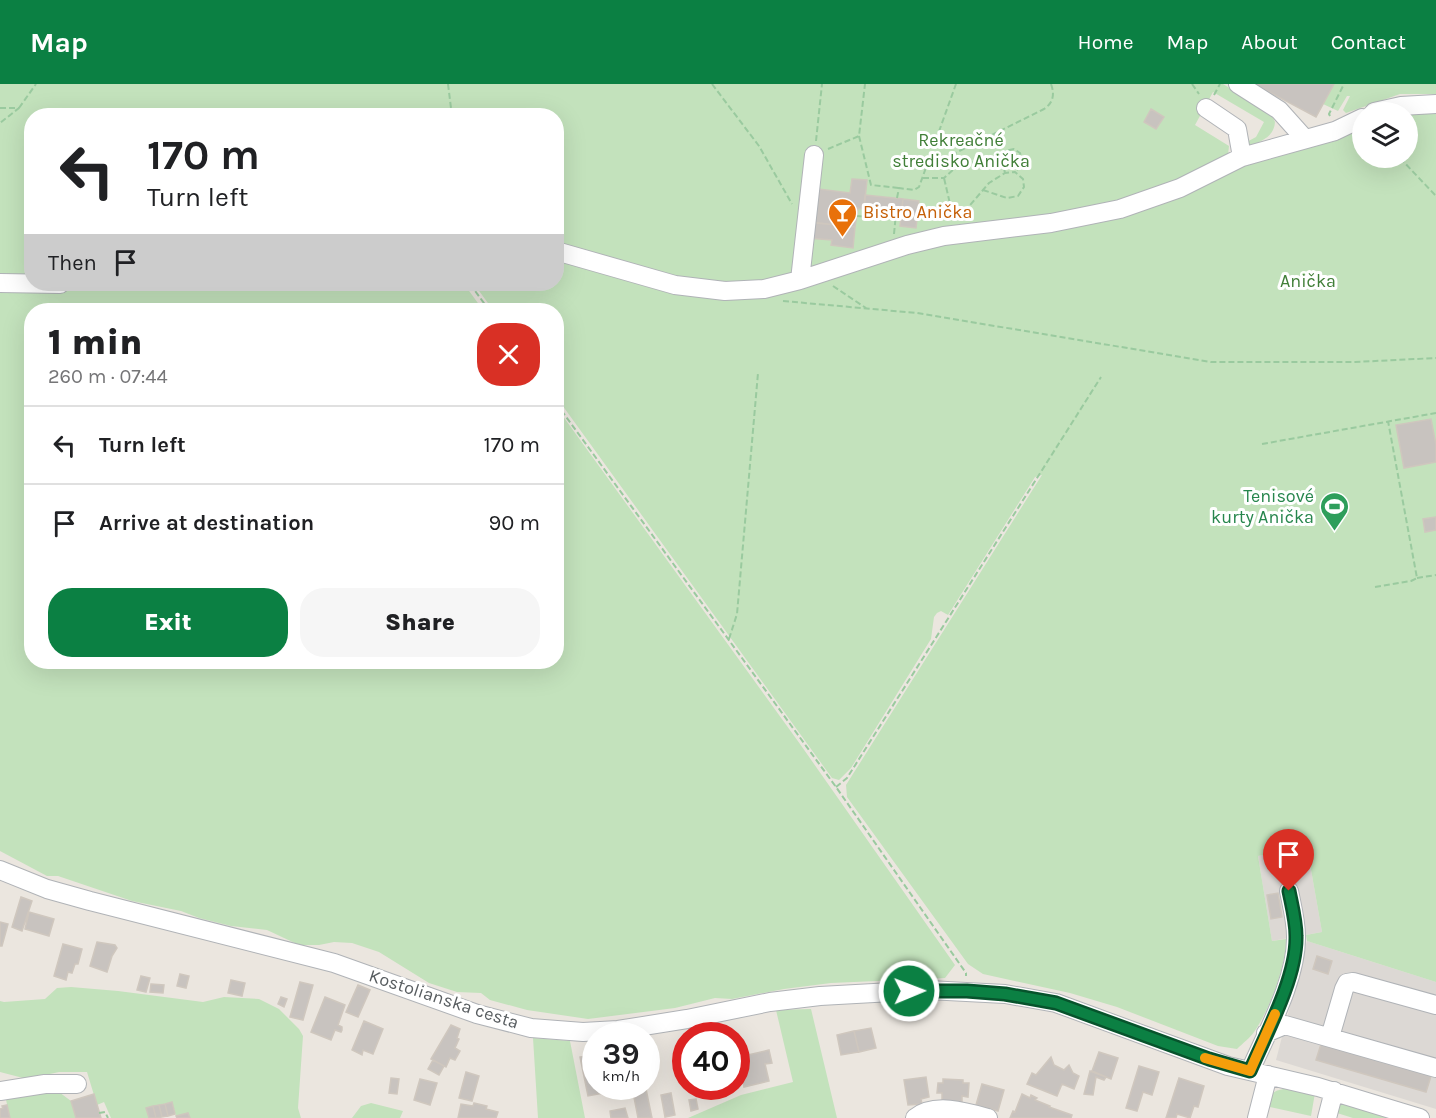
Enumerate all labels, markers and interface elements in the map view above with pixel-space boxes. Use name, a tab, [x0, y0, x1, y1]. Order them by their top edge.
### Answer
text: Map	[30, 26, 88, 59]
text: Home	[1078, 30, 1134, 54]
text: Map	[1167, 30, 1208, 54]
text: About	[1241, 30, 1298, 54]
text: Contact	[1331, 30, 1406, 54]
map controls	[1352, 102, 1418, 168]
button: layers	[1352, 102, 1418, 168]
park label: Rekreačné stredisko Anička	[892, 129, 1030, 172]
text: 170 m	[147, 130, 260, 180]
icon: left	[48, 132, 126, 210]
text: Turn left	[147, 181, 248, 213]
bar icon: Bistro Anička	[826, 196, 858, 238]
place label: Bistro Anička	[863, 201, 972, 223]
icon: arrive	[109, 246, 142, 279]
text: Then	[48, 250, 97, 276]
park label: Anička	[1280, 270, 1336, 292]
text: 1 min	[48, 321, 142, 363]
button: close	[477, 323, 540, 386]
text: 260 m · 07:44	[48, 365, 168, 388]
icon: left	[48, 429, 81, 462]
text: Turn left	[99, 432, 186, 458]
text: 170 m	[484, 432, 540, 458]
place label: Tenisové kurty Anička	[1211, 485, 1314, 528]
sports icon: Tenisové kurty Anička	[1319, 490, 1351, 532]
icon: arrive	[48, 507, 81, 540]
text: Arrive at destination	[99, 510, 314, 536]
text: 90 m	[488, 510, 540, 536]
button: Exit	[48, 588, 288, 657]
button: Share	[300, 588, 540, 657]
pin	[1263, 829, 1314, 891]
icon: arrive	[1272, 838, 1305, 871]
position arrow	[877, 959, 941, 1023]
street label: Kostolianska cesta	[366, 964, 522, 1034]
speed limit sign: 40	[672, 1022, 750, 1100]
text: 39	[603, 1036, 639, 1072]
text: km/h	[602, 1067, 640, 1085]

